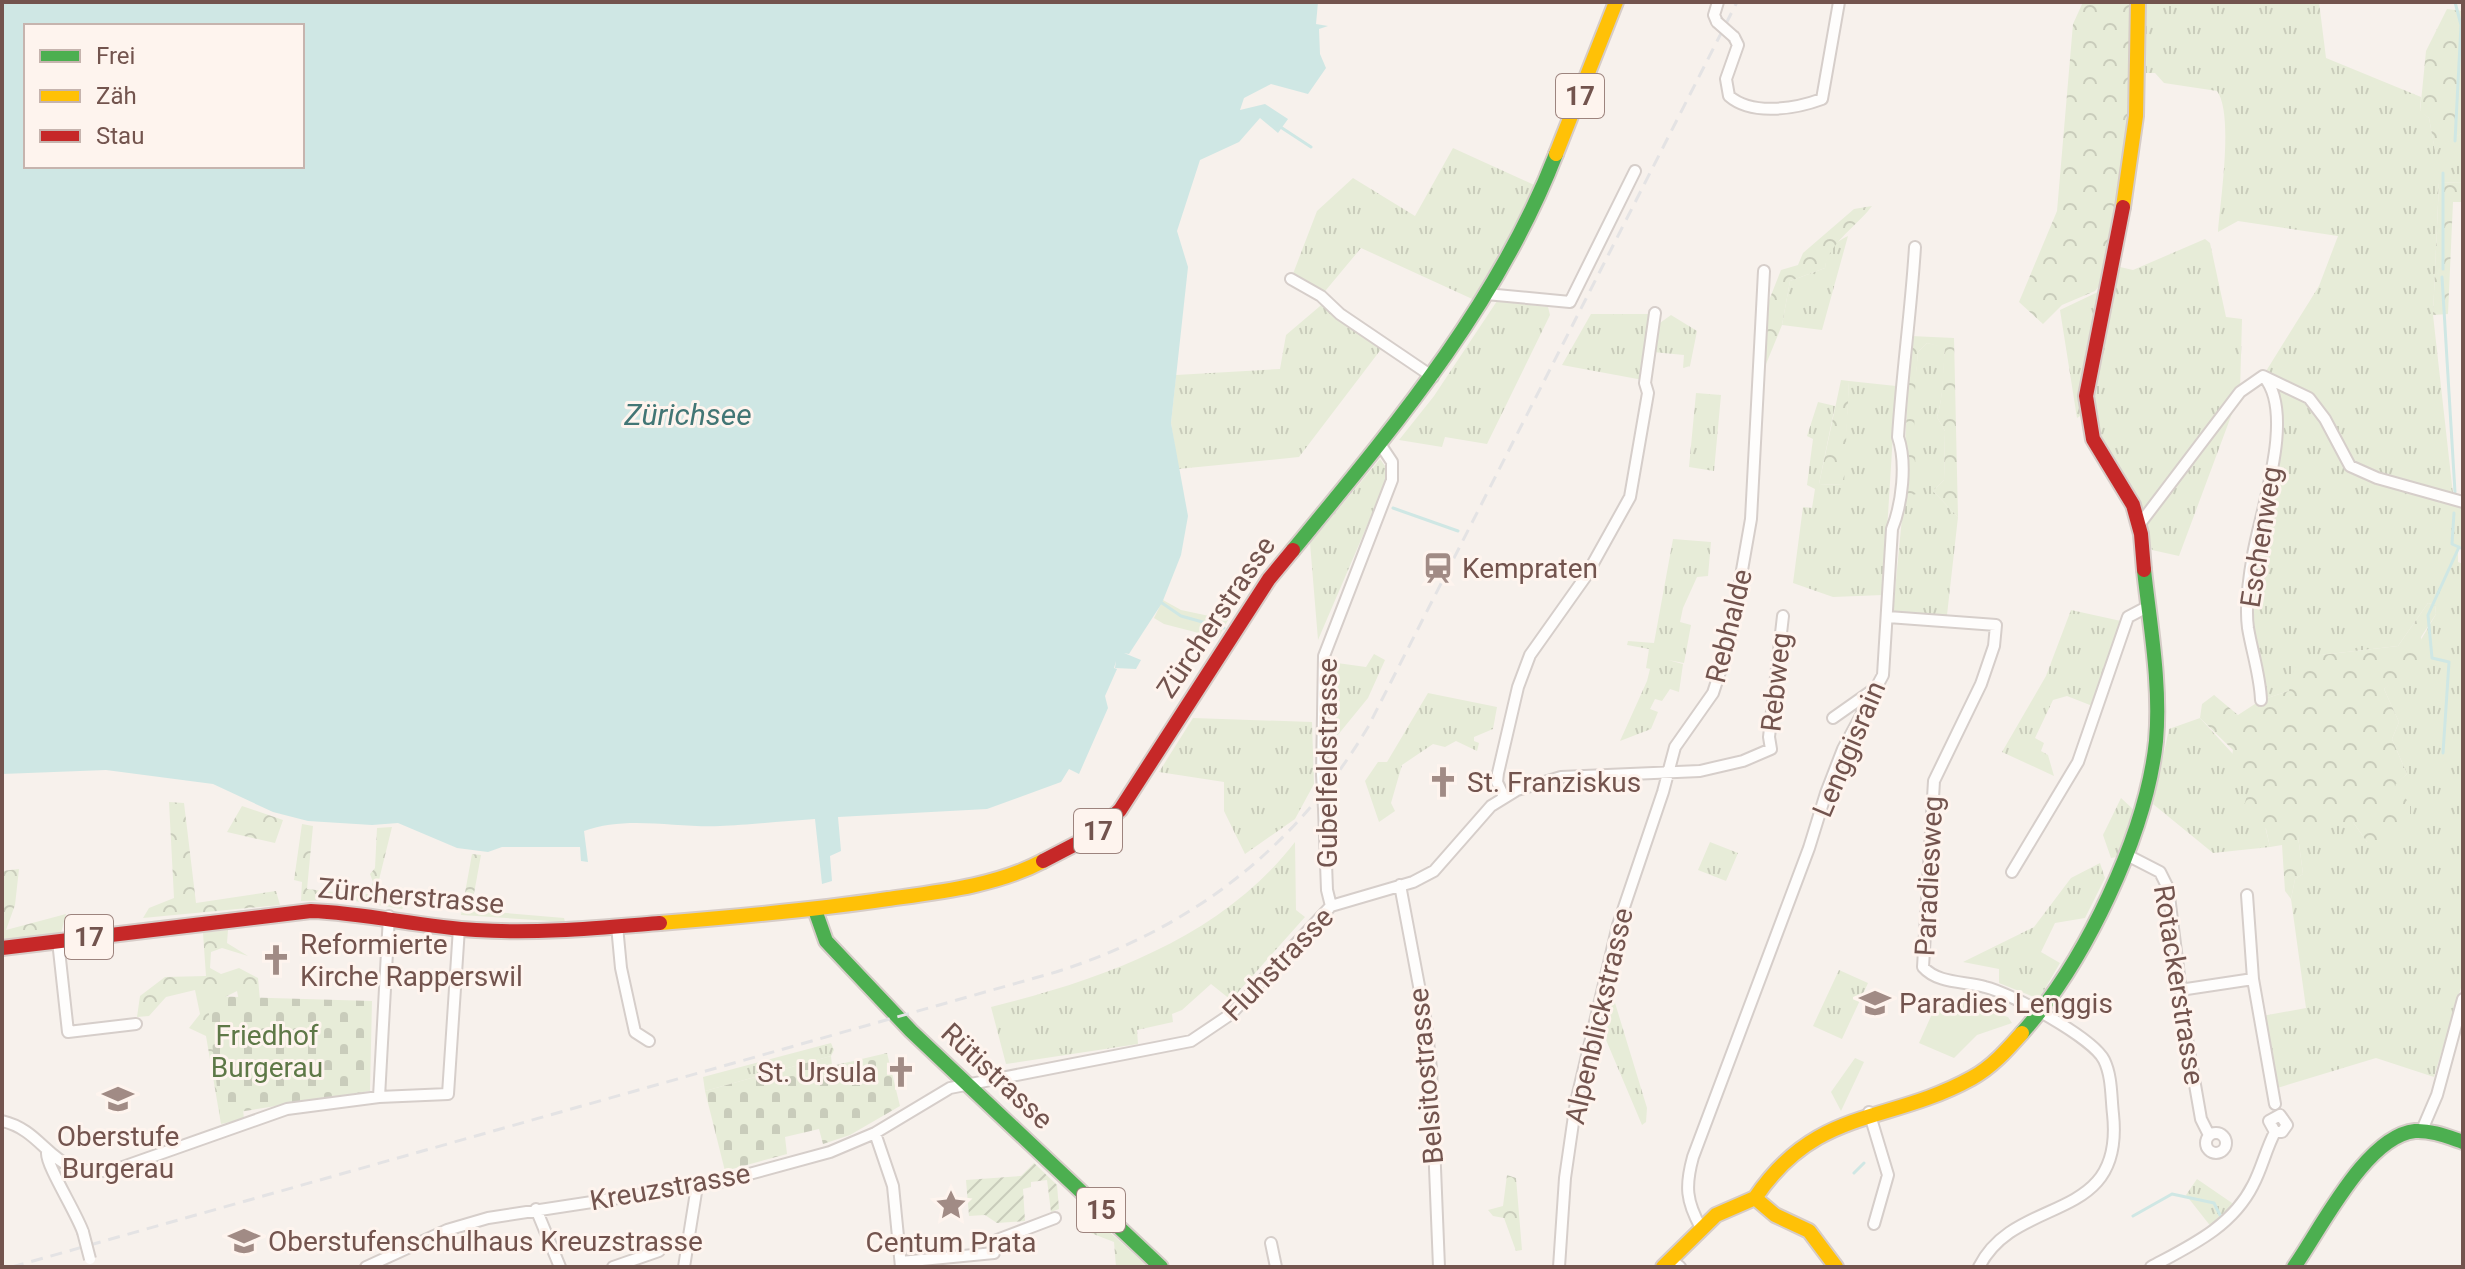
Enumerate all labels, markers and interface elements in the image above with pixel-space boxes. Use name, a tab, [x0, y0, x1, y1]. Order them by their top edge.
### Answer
legend	[24, 24, 304, 168]
text: Frei	[96, 42, 135, 70]
road number: 17	[1556, 74, 1604, 118]
text: Zäh	[96, 82, 137, 110]
text: Stau	[96, 122, 144, 150]
water label: Zürichsee	[623, 397, 752, 432]
street label: Eschenweg	[2234, 464, 2288, 610]
street label: Zürcherstrasse	[1150, 530, 1282, 704]
station icon: Kempraten	[1421, 551, 1455, 585]
place label: Kempraten	[1462, 552, 1598, 585]
street label: Rebhalde	[1699, 566, 1759, 686]
street label: Rebweg	[1754, 631, 1798, 733]
street label: Gubelfeldstrasse	[1311, 658, 1344, 868]
street label: Lenggisrain	[1806, 676, 1892, 822]
church icon: St. Franziskus	[1426, 765, 1460, 799]
place label: St. Franziskus	[1467, 766, 1641, 799]
street label: Paradiesweg	[1908, 795, 1950, 957]
road number: 17	[1074, 809, 1122, 853]
street label: Zürcherstrasse	[316, 871, 506, 921]
street label: Rotackerstrasse	[2147, 883, 2211, 1087]
street label: Fluhstrasse	[1216, 900, 1340, 1028]
street label: Alpenblickstrasse	[1558, 905, 1640, 1127]
road number: 17	[65, 915, 113, 959]
place label: Reformierte Kirche Rapperswil	[300, 928, 523, 993]
church icon: Reformierte Kirche Rapperswil	[259, 943, 293, 977]
school or university icon: Paradies Lenggis	[1858, 986, 1892, 1020]
street label: Belsitostrasse	[1402, 987, 1450, 1165]
place label: Paradies Lenggis	[1899, 987, 2113, 1020]
street label: Rütistrasse	[934, 1016, 1060, 1136]
park label: Friedhof Burgerau	[211, 1019, 323, 1084]
church icon: St. Ursula	[884, 1055, 918, 1089]
place label: St. Ursula	[757, 1056, 877, 1089]
school or university icon: Oberstufe Burgerau	[101, 1082, 135, 1116]
place label: Oberstufe Burgerau	[57, 1120, 179, 1185]
street label: Kreuzstrasse	[587, 1157, 753, 1217]
place icon: Centum Prata	[934, 1188, 968, 1222]
road number: 15	[1077, 1188, 1125, 1232]
school or university icon: Oberstufenschulhaus Kreuzstrasse	[227, 1224, 261, 1258]
place label: Oberstufenschulhaus Kreuzstrasse	[268, 1225, 703, 1258]
place label: Centum Prata	[866, 1226, 1036, 1259]

